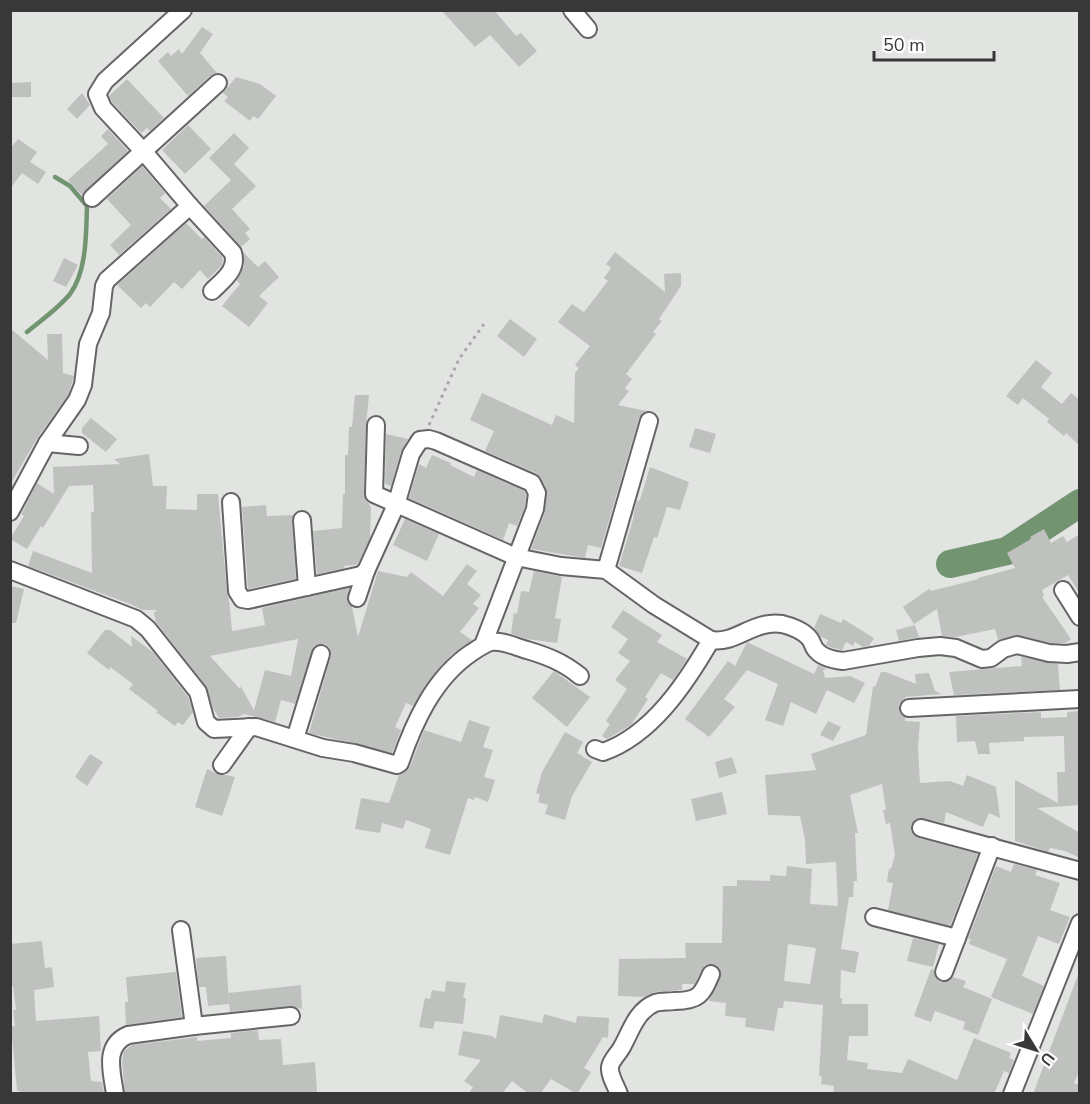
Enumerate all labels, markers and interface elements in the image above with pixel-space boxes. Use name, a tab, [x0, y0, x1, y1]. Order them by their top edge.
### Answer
scale bar	[874, 24, 994, 62]
text: 50 m	[883, 33, 925, 57]
north arrow	[1006, 1020, 1066, 1080]
text: U	[1035, 1047, 1059, 1070]

